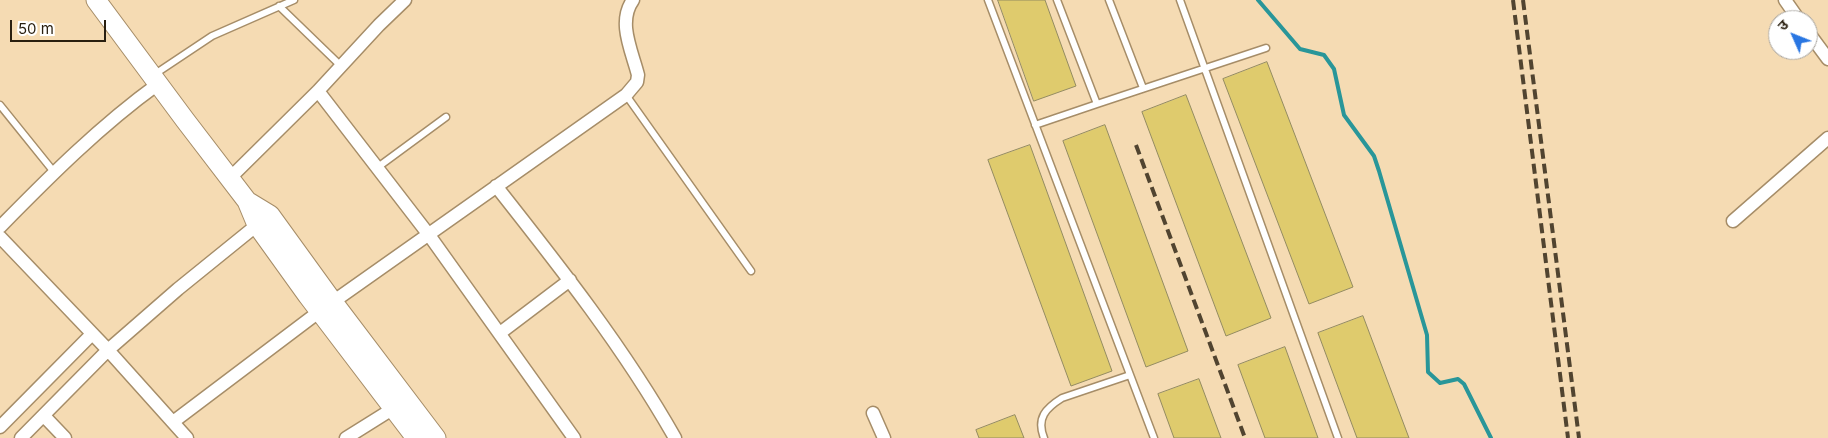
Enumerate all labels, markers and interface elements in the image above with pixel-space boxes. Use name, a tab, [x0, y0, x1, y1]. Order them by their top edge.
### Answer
scale bar	[12, 10, 109, 42]
north arrow	[1768, 10, 1818, 60]
text: उ	[1774, 16, 1792, 34]
text: 50 m	[18, 19, 54, 38]

